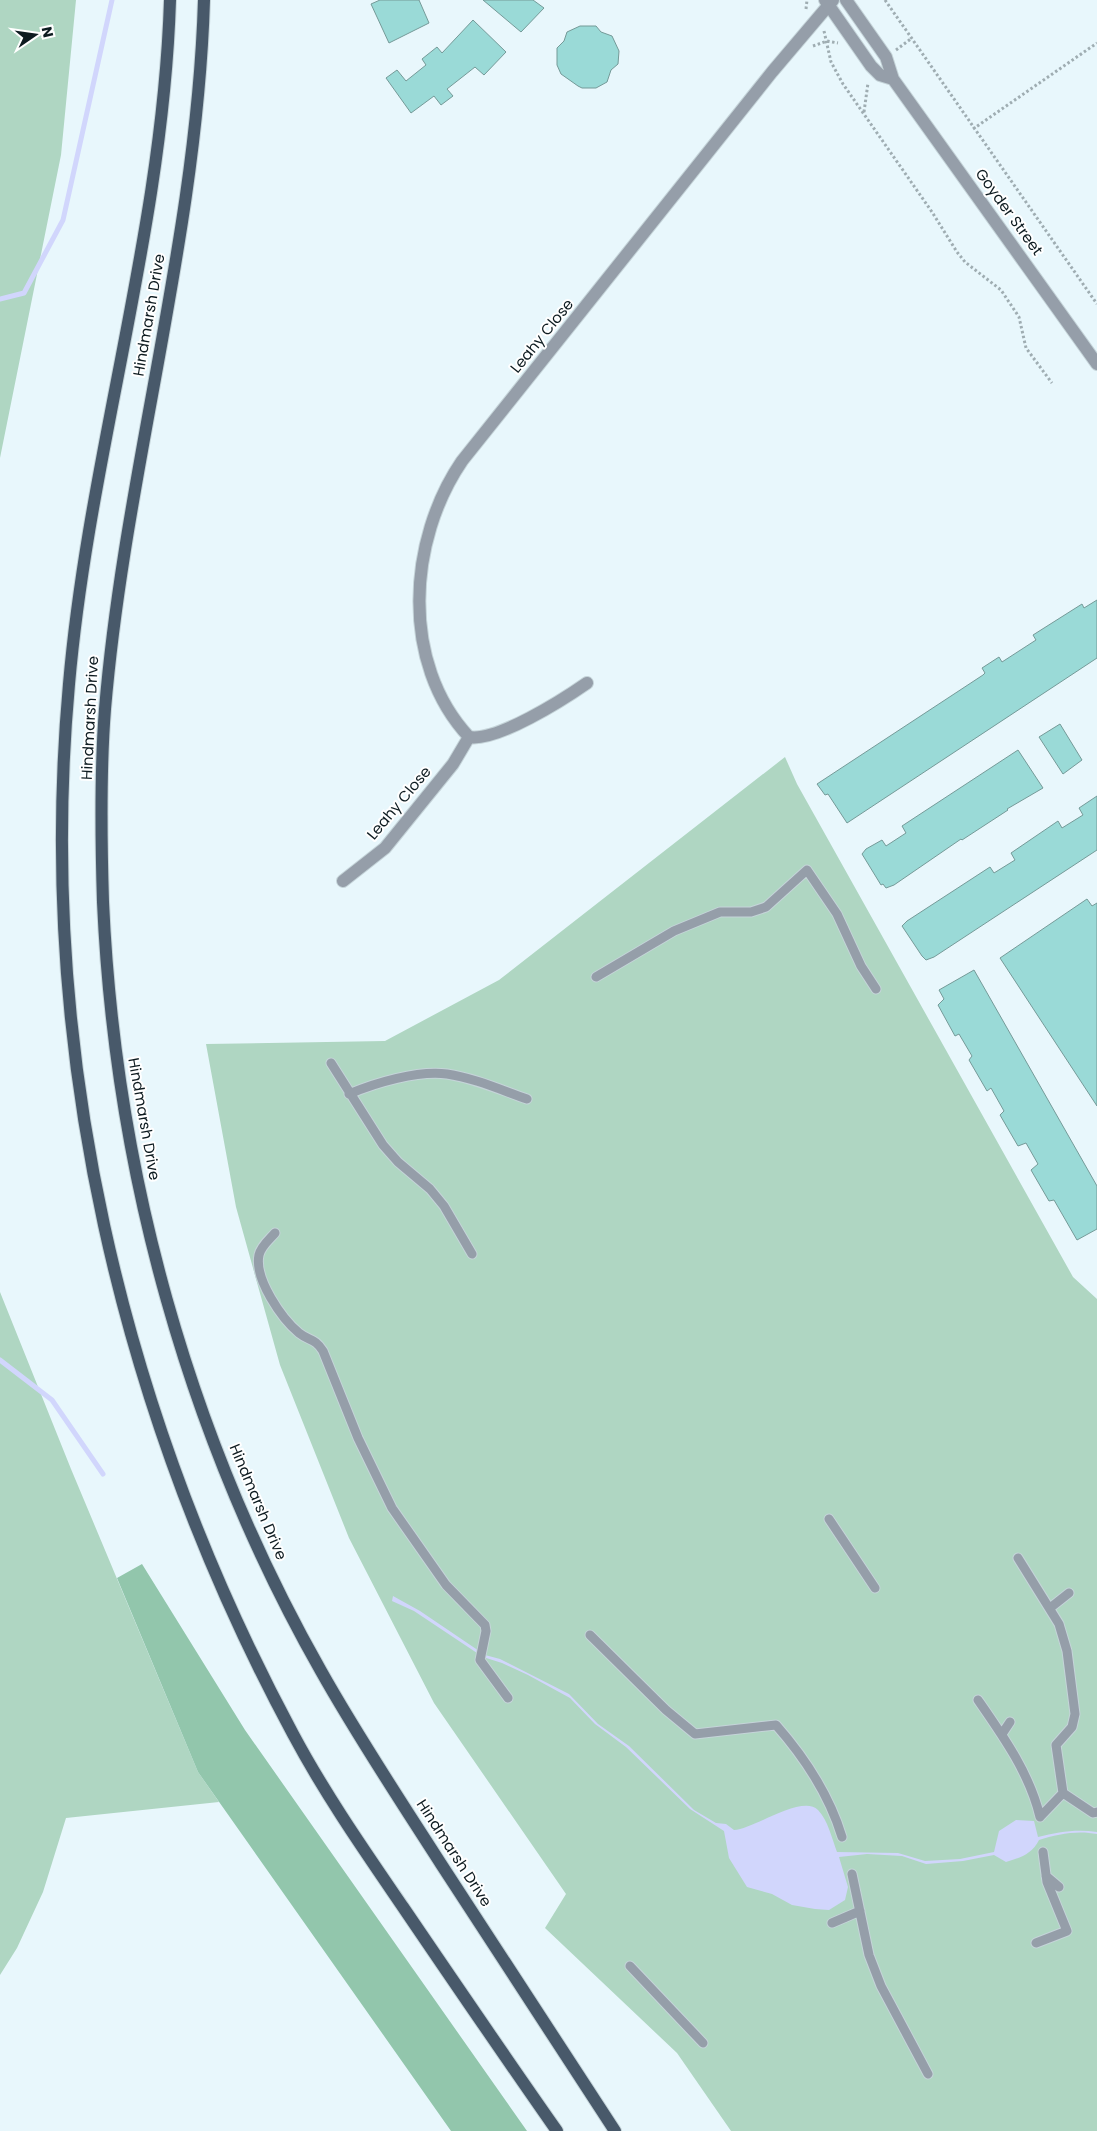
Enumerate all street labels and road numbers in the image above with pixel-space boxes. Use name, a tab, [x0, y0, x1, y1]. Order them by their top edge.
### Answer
street label: Goyder Street	[971, 164, 1048, 259]
street label: Hindmarsh Drive	[127, 252, 170, 378]
street label: Leahy Close	[505, 294, 578, 377]
street label: Hindmarsh Drive	[76, 655, 103, 780]
street label: Leahy Close	[362, 761, 436, 844]
street label: Hindmarsh Drive	[123, 1056, 166, 1182]
street label: Hindmarsh Drive	[225, 1441, 292, 1563]
street label: Hindmarsh Drive	[412, 1795, 497, 1910]

